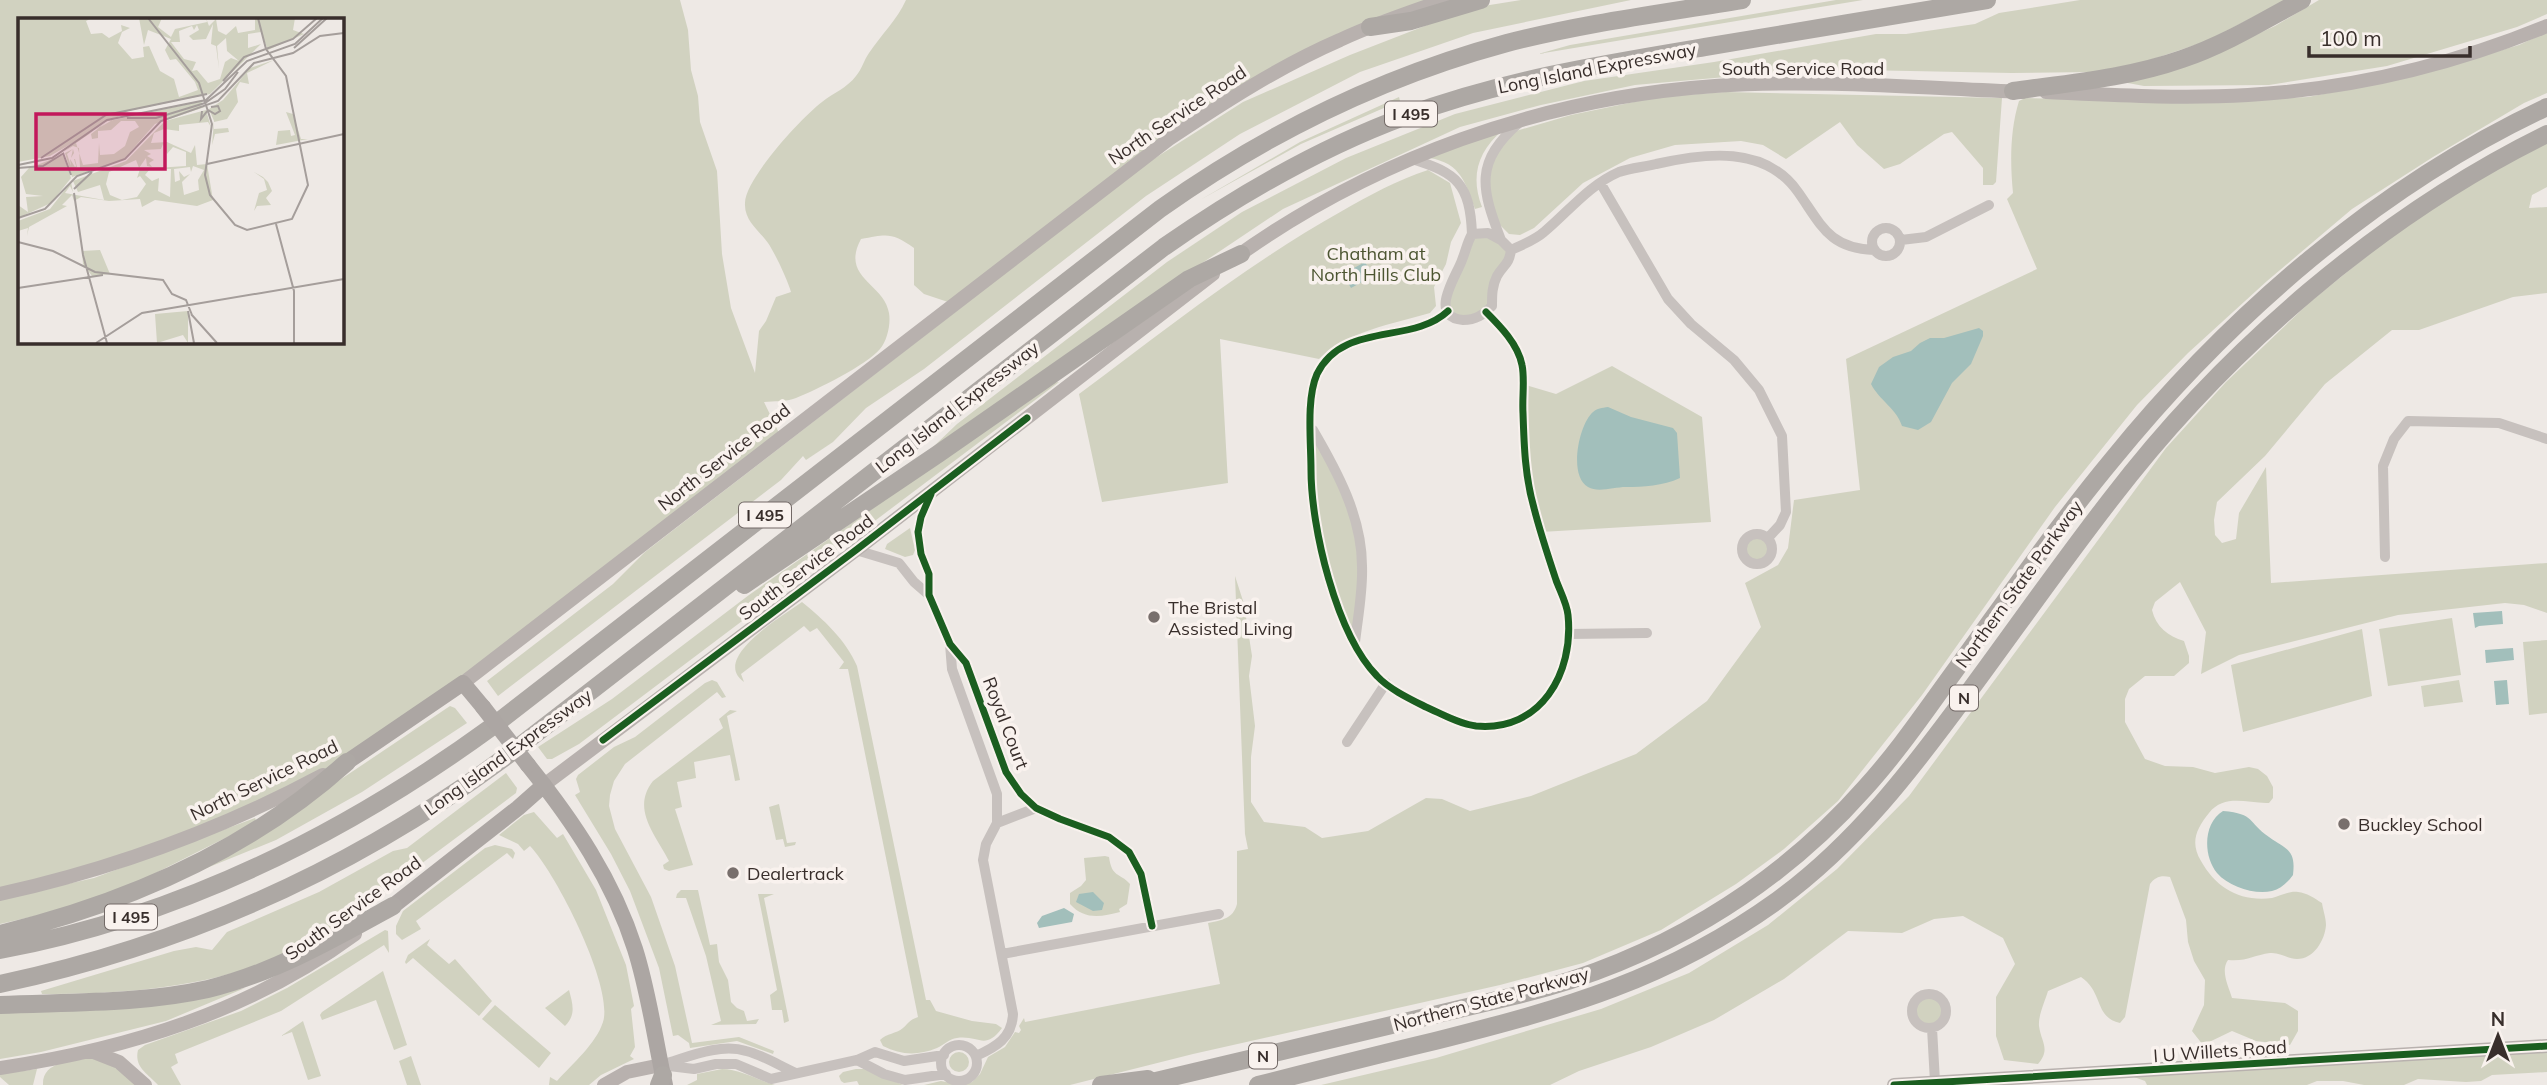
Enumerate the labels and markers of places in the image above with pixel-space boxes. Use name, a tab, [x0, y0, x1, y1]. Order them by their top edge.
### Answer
place label: The Bristal Assisted Living	[1168, 596, 1293, 640]
marker: The Bristal Assisted Living	[1146, 609, 1162, 625]
place label: Buckley School	[2358, 813, 2483, 836]
marker: Buckley School	[2336, 816, 2352, 832]
place label: Dealertrack	[747, 862, 845, 885]
marker: Dealertrack	[725, 865, 741, 881]

